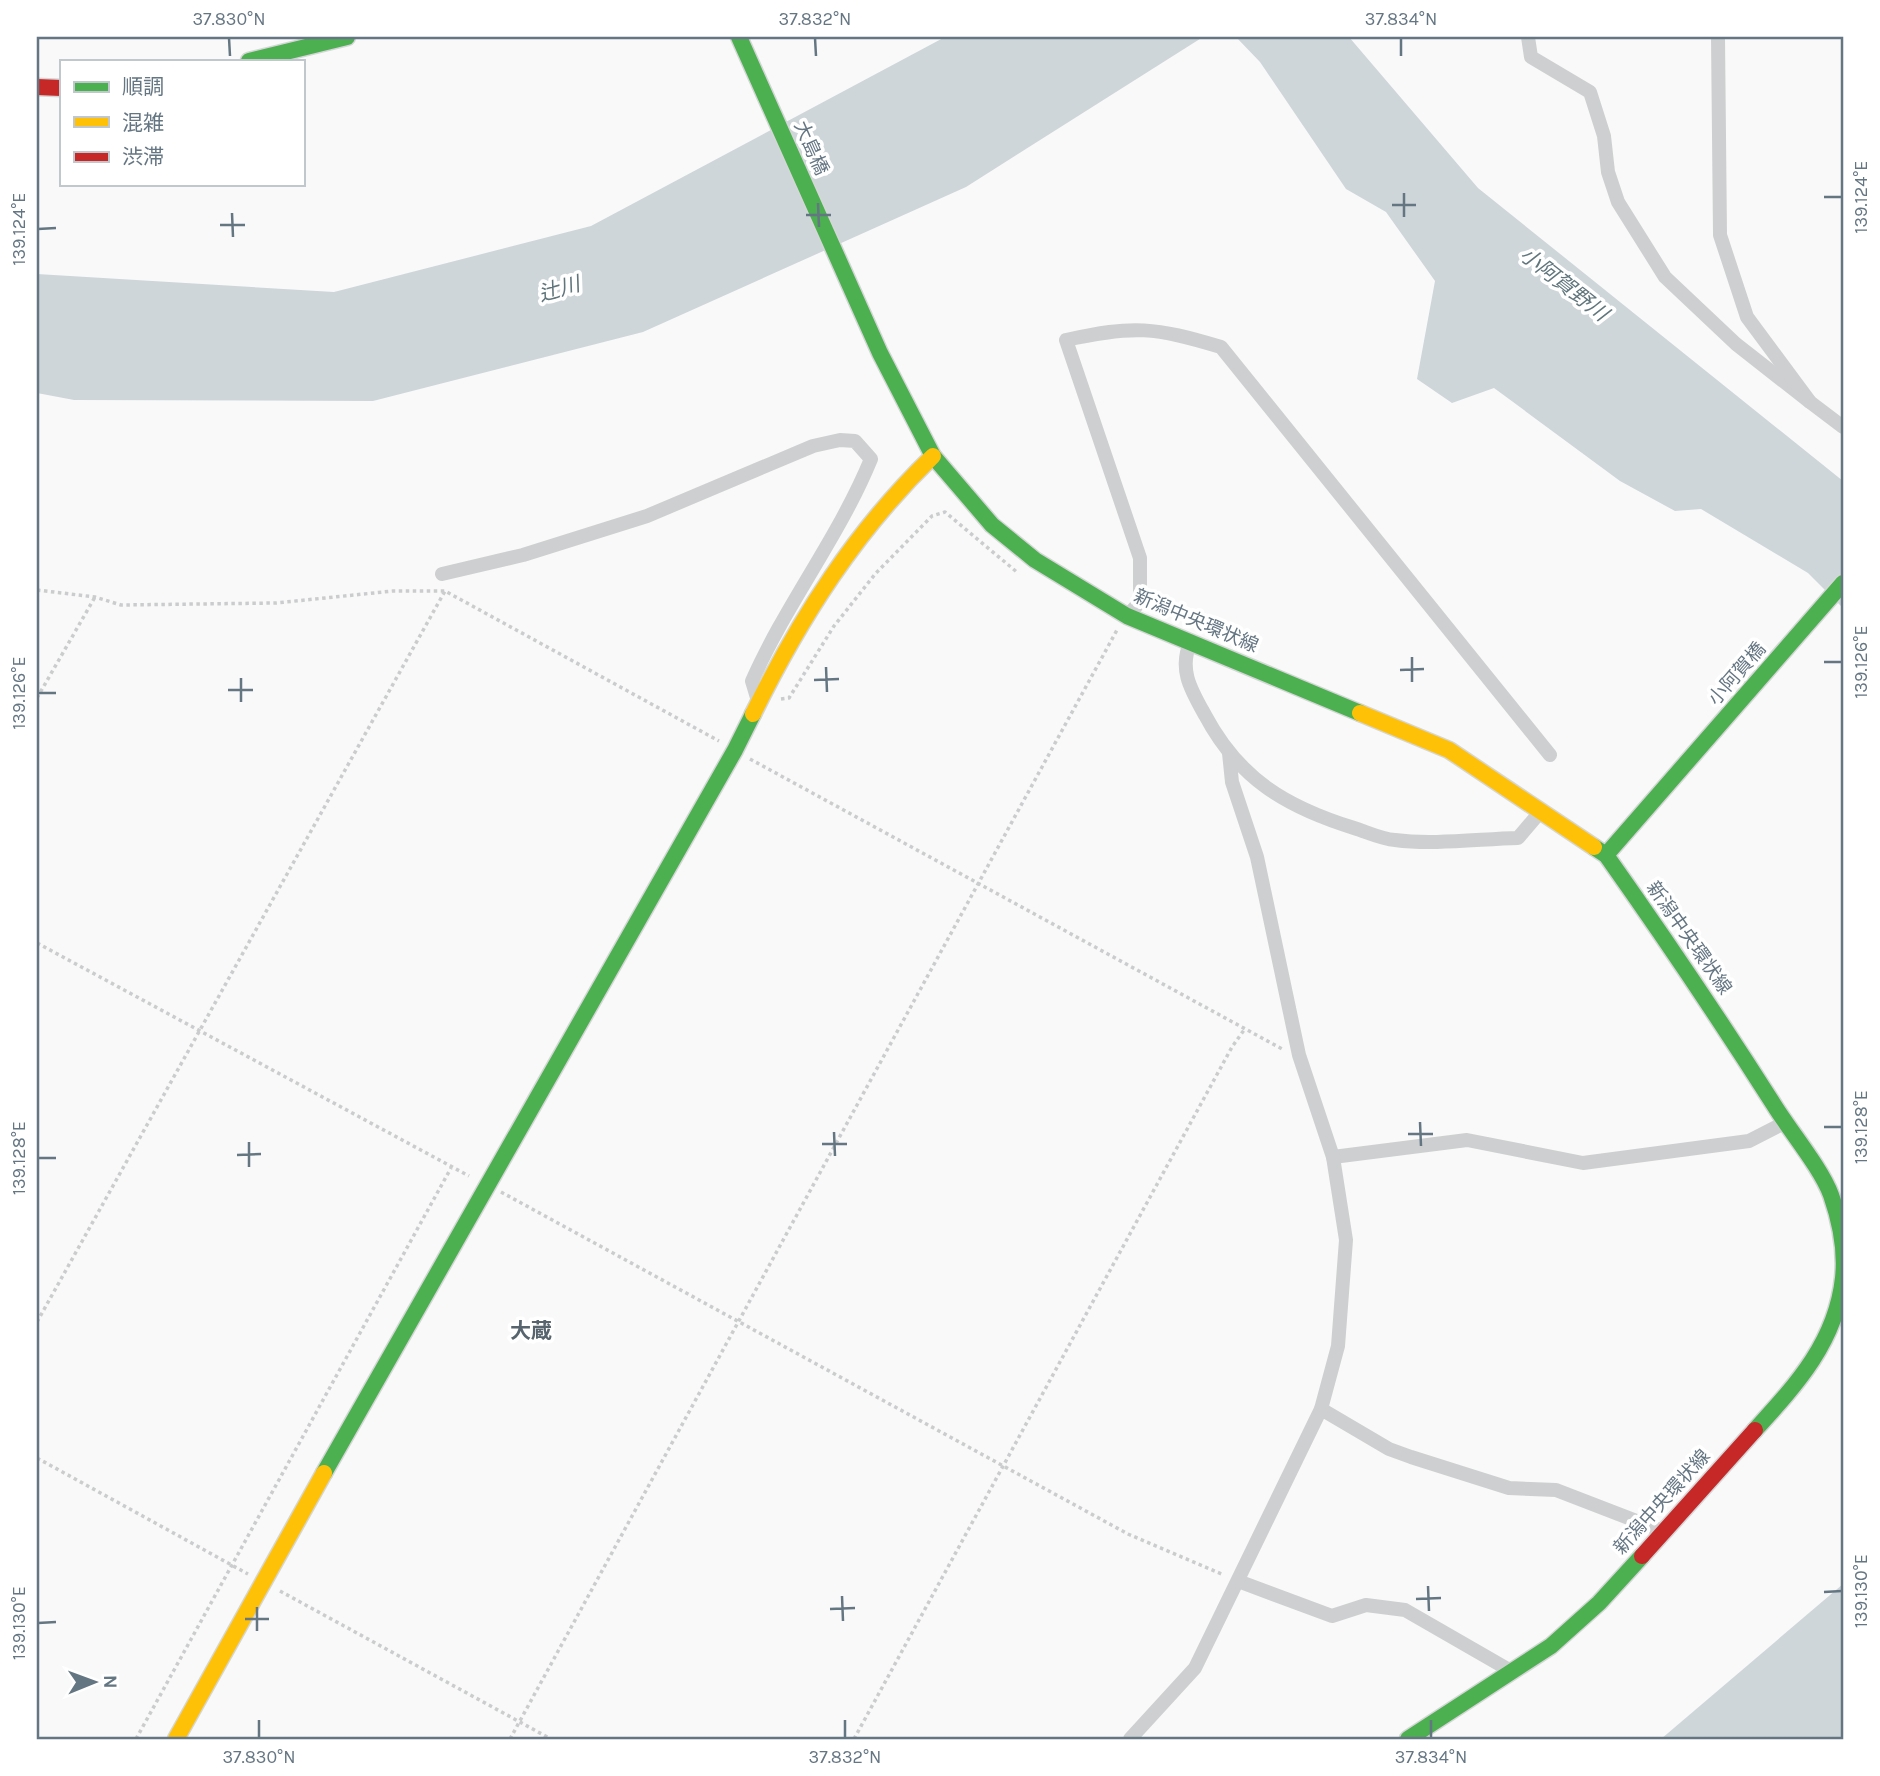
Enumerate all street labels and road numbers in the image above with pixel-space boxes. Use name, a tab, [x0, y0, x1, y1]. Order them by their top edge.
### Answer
street label: 大島橋	[789, 117, 833, 179]
street label: 新潟中央環状線	[1130, 585, 1262, 657]
street label: 小阿賀橋	[1704, 638, 1770, 710]
street label: 新潟中央環状線	[1642, 877, 1736, 999]
street label: 新潟中央環状線	[1609, 1445, 1715, 1559]

